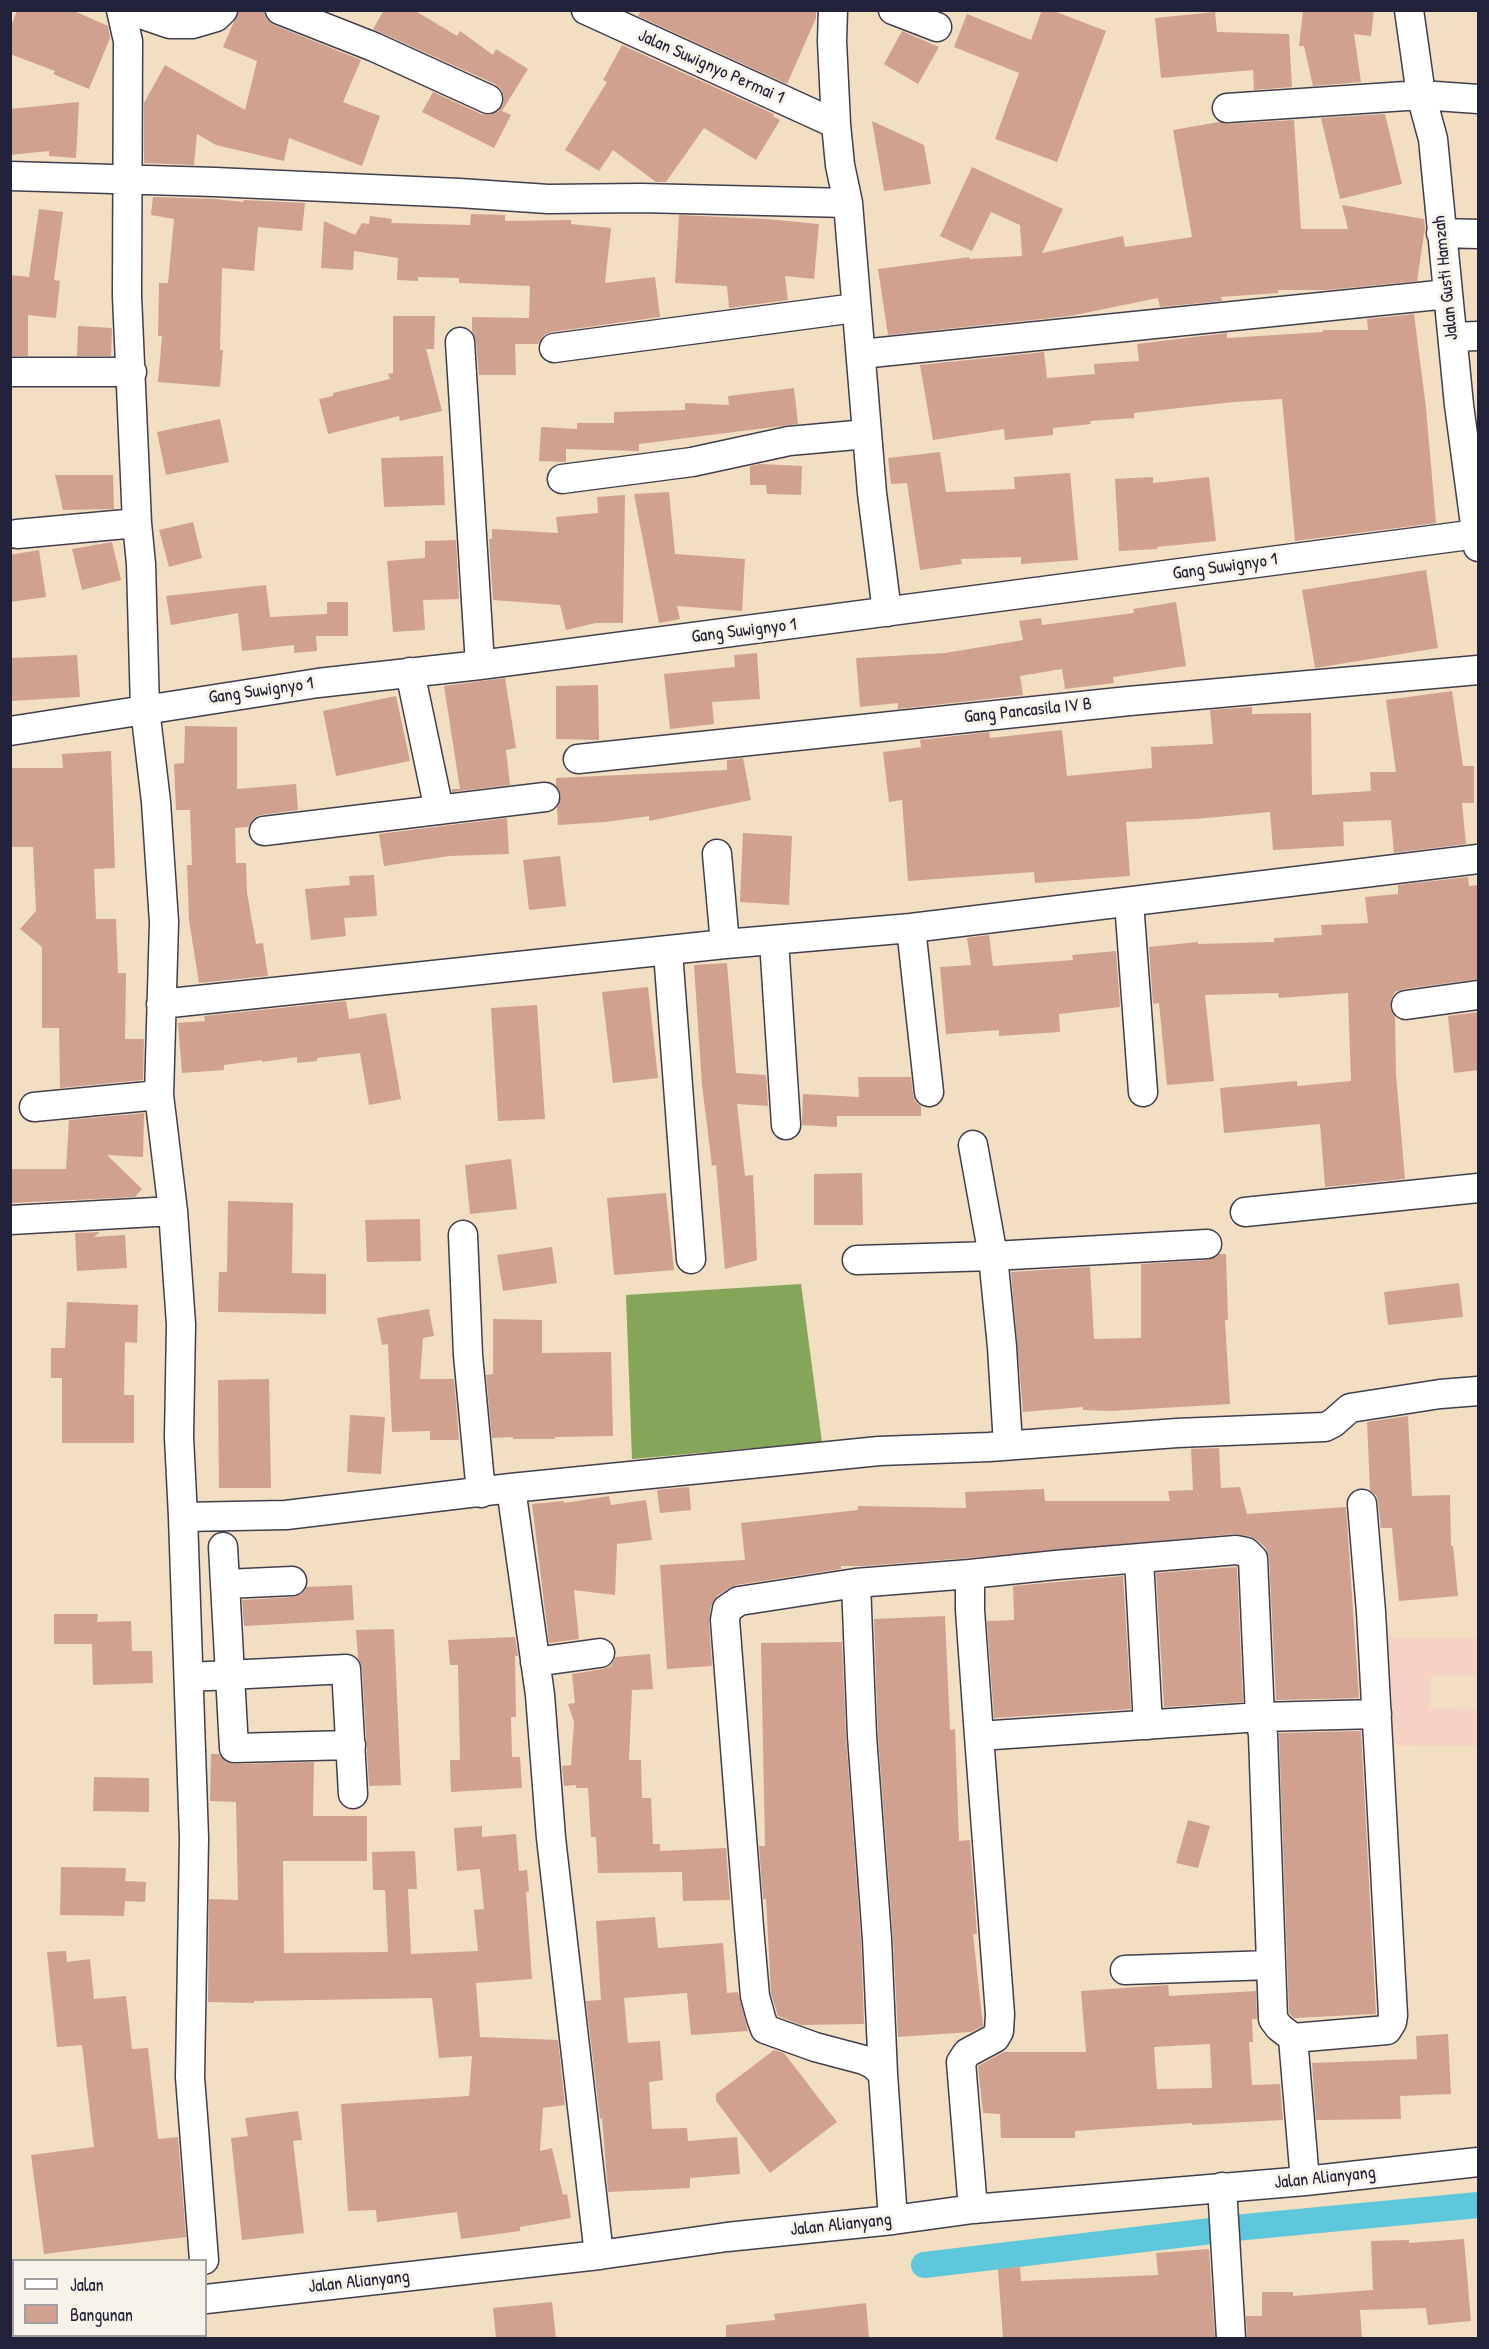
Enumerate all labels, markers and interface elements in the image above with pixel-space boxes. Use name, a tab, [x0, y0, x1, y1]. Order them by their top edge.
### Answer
street label: Jalan Suwignyo Permai 1	[635, 25, 787, 109]
street label: Jalan Gusti Hamzah	[1429, 215, 1463, 341]
street label: Gang Suwignyo 1	[1171, 549, 1279, 585]
street label: Gang Suwignyo 1	[690, 614, 798, 648]
street label: Gang Suwignyo 1	[207, 673, 315, 709]
street label: Gang Pancasila IV B	[963, 694, 1093, 728]
street label: Jalan Alianyang	[1273, 2162, 1377, 2194]
street label: Jalan Alianyang	[789, 2209, 893, 2241]
legend	[12, 2259, 207, 2337]
street label: Jalan Alianyang	[307, 2266, 411, 2298]
text: Jalan	[70, 2272, 104, 2297]
text: Bangunan	[70, 2302, 133, 2327]

